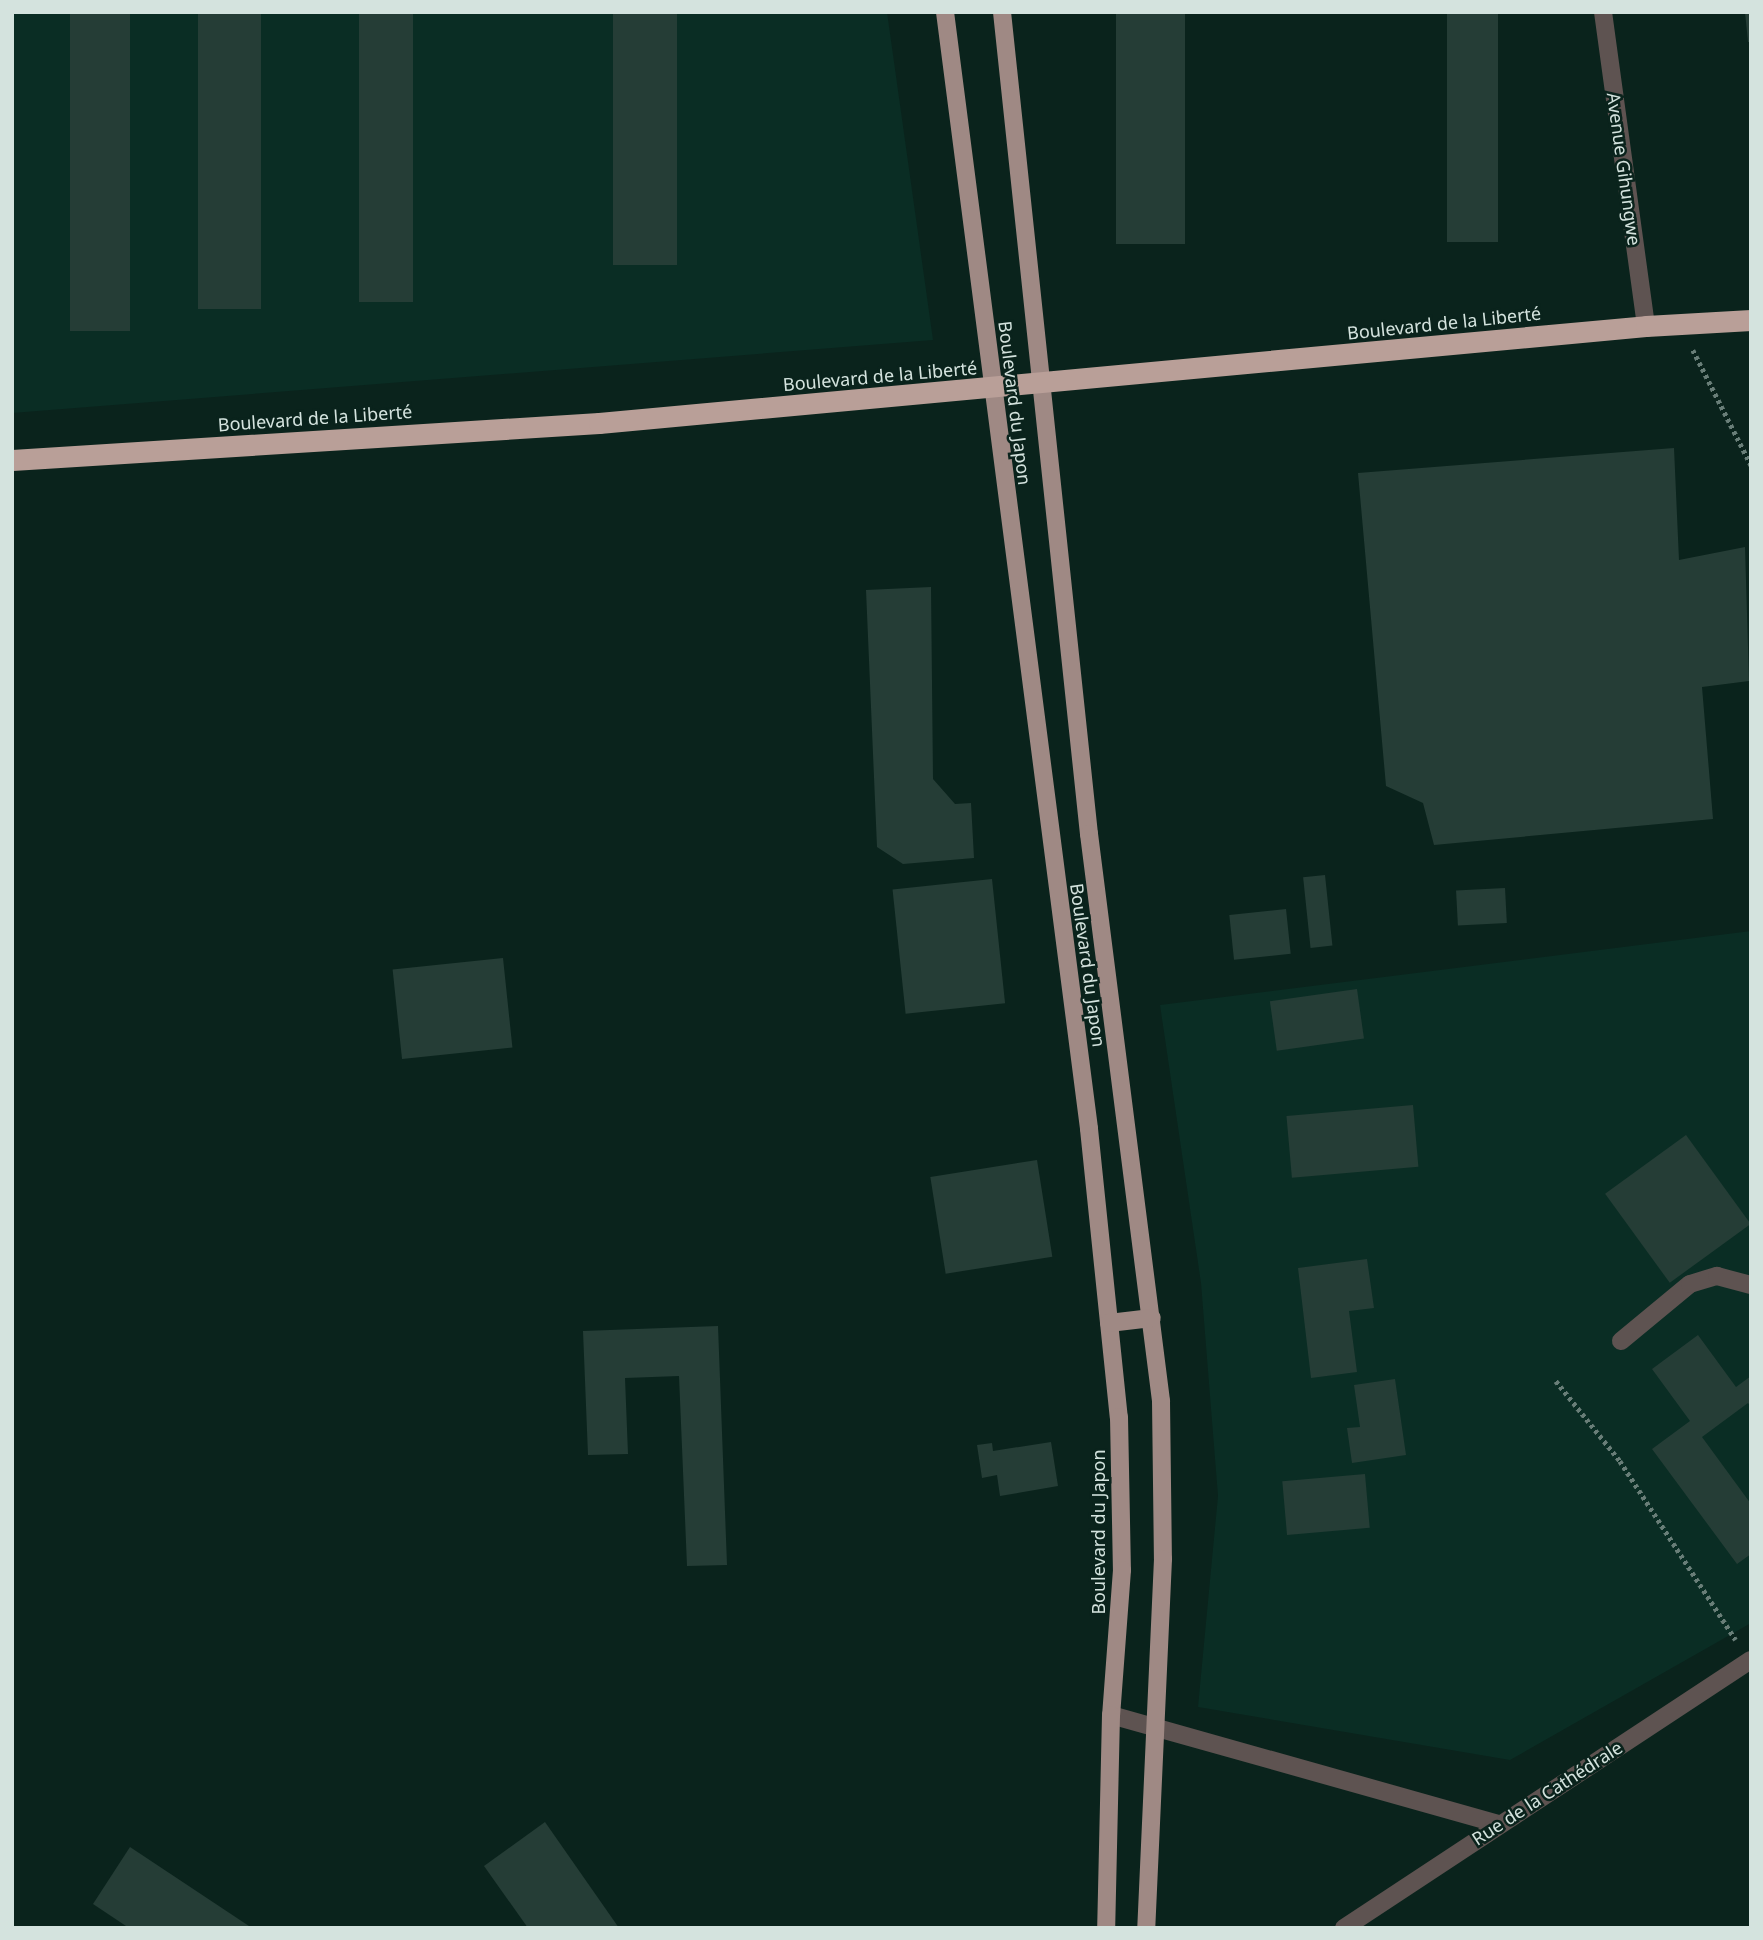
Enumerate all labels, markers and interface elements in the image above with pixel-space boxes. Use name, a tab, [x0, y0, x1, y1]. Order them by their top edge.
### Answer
street label: Avenue Gihungwe	[1603, 91, 1645, 247]
street label: Boulevard de la Liberté	[1346, 302, 1542, 344]
street label: Boulevard du Japon	[994, 320, 1036, 486]
street label: Boulevard de la Liberté	[782, 357, 978, 395]
street label: Boulevard de la Liberté	[217, 400, 413, 436]
street label: Boulevard du Japon	[1066, 882, 1110, 1048]
street label: Boulevard du Japon	[1087, 1449, 1109, 1615]
street label: Rue de la Cathédrale	[1468, 1736, 1626, 1850]

